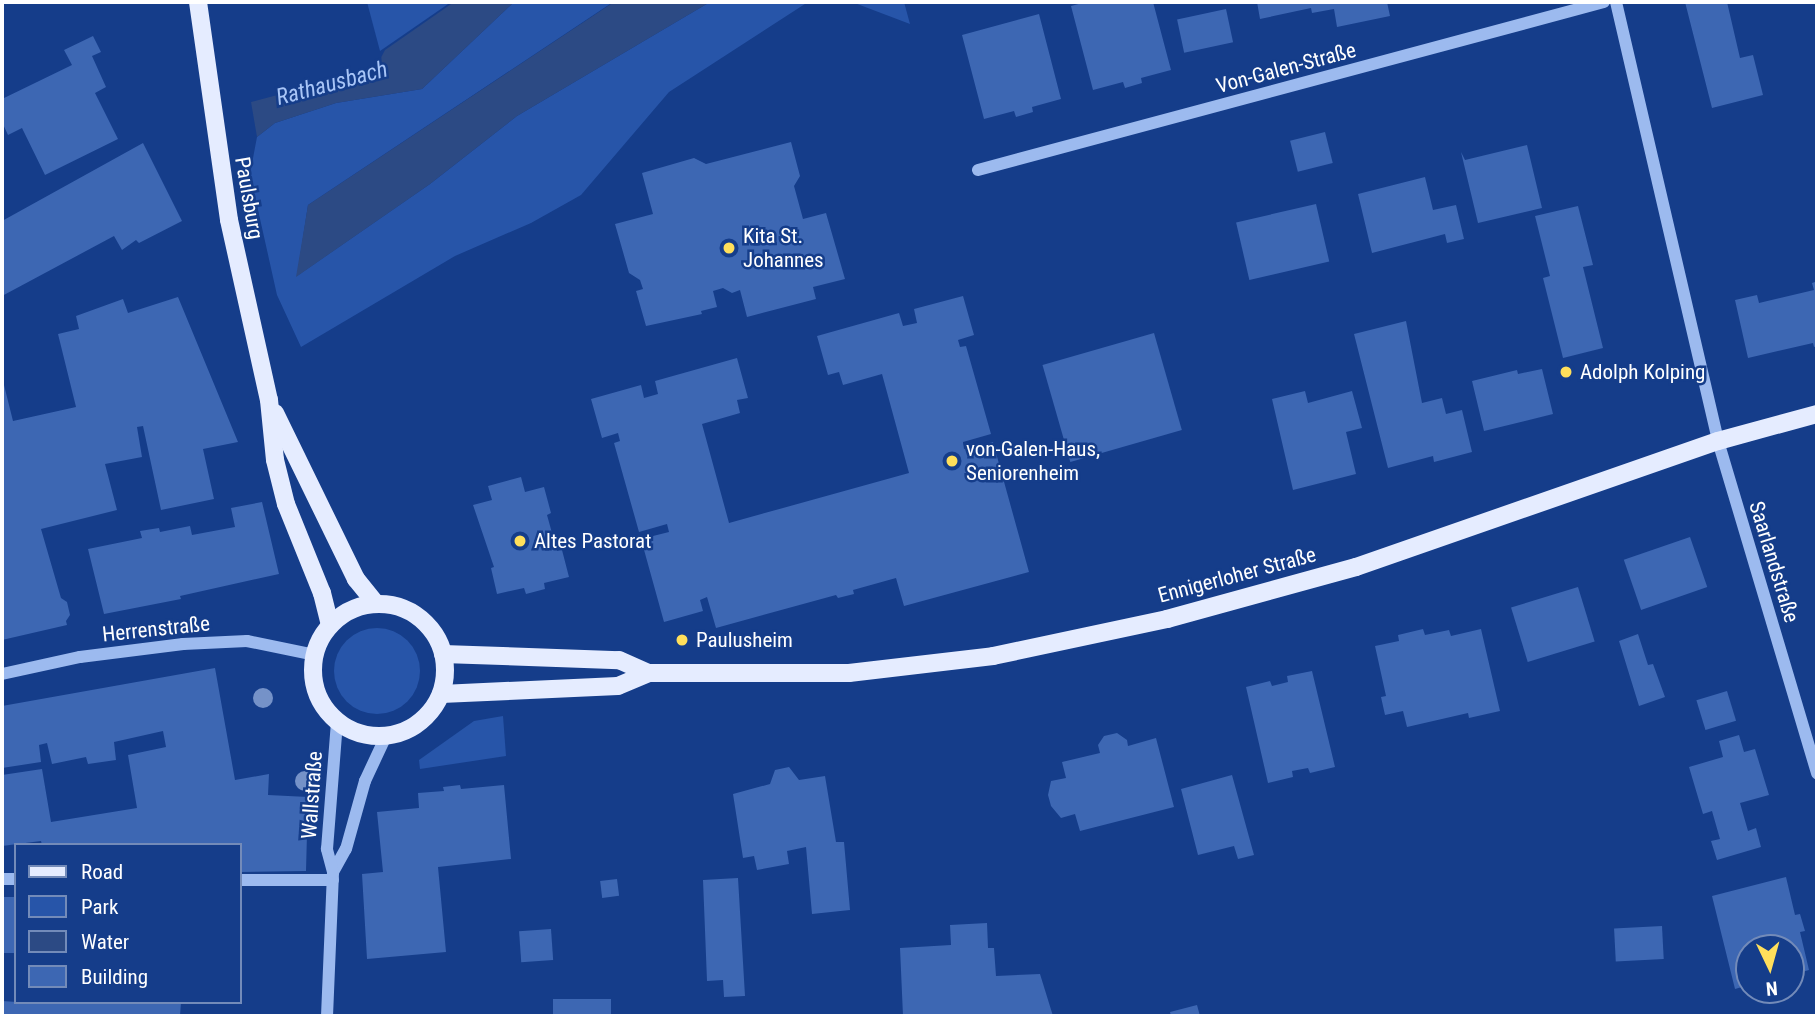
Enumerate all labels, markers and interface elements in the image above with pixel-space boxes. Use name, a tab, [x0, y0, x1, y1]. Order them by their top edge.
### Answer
street label: Von-Galen-Straße	[1213, 37, 1359, 99]
water label: Rathausbach	[273, 56, 391, 112]
street label: Paulsburg	[229, 155, 269, 241]
place label: Kita St. Johannes	[743, 223, 824, 273]
marker: Kita St. Johannes	[721, 240, 737, 256]
place label: Adolph Kolping	[1580, 359, 1705, 385]
marker: Adolph Kolping	[1558, 364, 1574, 380]
place label: von-Galen-Haus, Seniorenheim	[966, 436, 1100, 486]
marker: von-Galen-Haus, Seniorenheim	[944, 453, 960, 469]
street label: Saarlandstraße	[1744, 498, 1804, 626]
place label: Altes Pastorat	[534, 528, 651, 554]
marker: Altes Pastorat	[512, 533, 528, 549]
street label: Ennigerloher Straße	[1155, 542, 1319, 608]
street label: Herrenstraße	[101, 611, 211, 647]
place label: Paulusheim	[696, 627, 793, 653]
marker: Paulusheim	[674, 632, 690, 648]
street label: Wallstraße	[296, 750, 328, 840]
legend	[14, 843, 242, 1004]
text: Road	[81, 860, 123, 884]
text: Park	[81, 895, 118, 919]
text: Water	[81, 930, 129, 954]
north arrow	[1735, 934, 1805, 1004]
text: Building	[81, 965, 148, 989]
text: N	[1765, 976, 1779, 1000]

